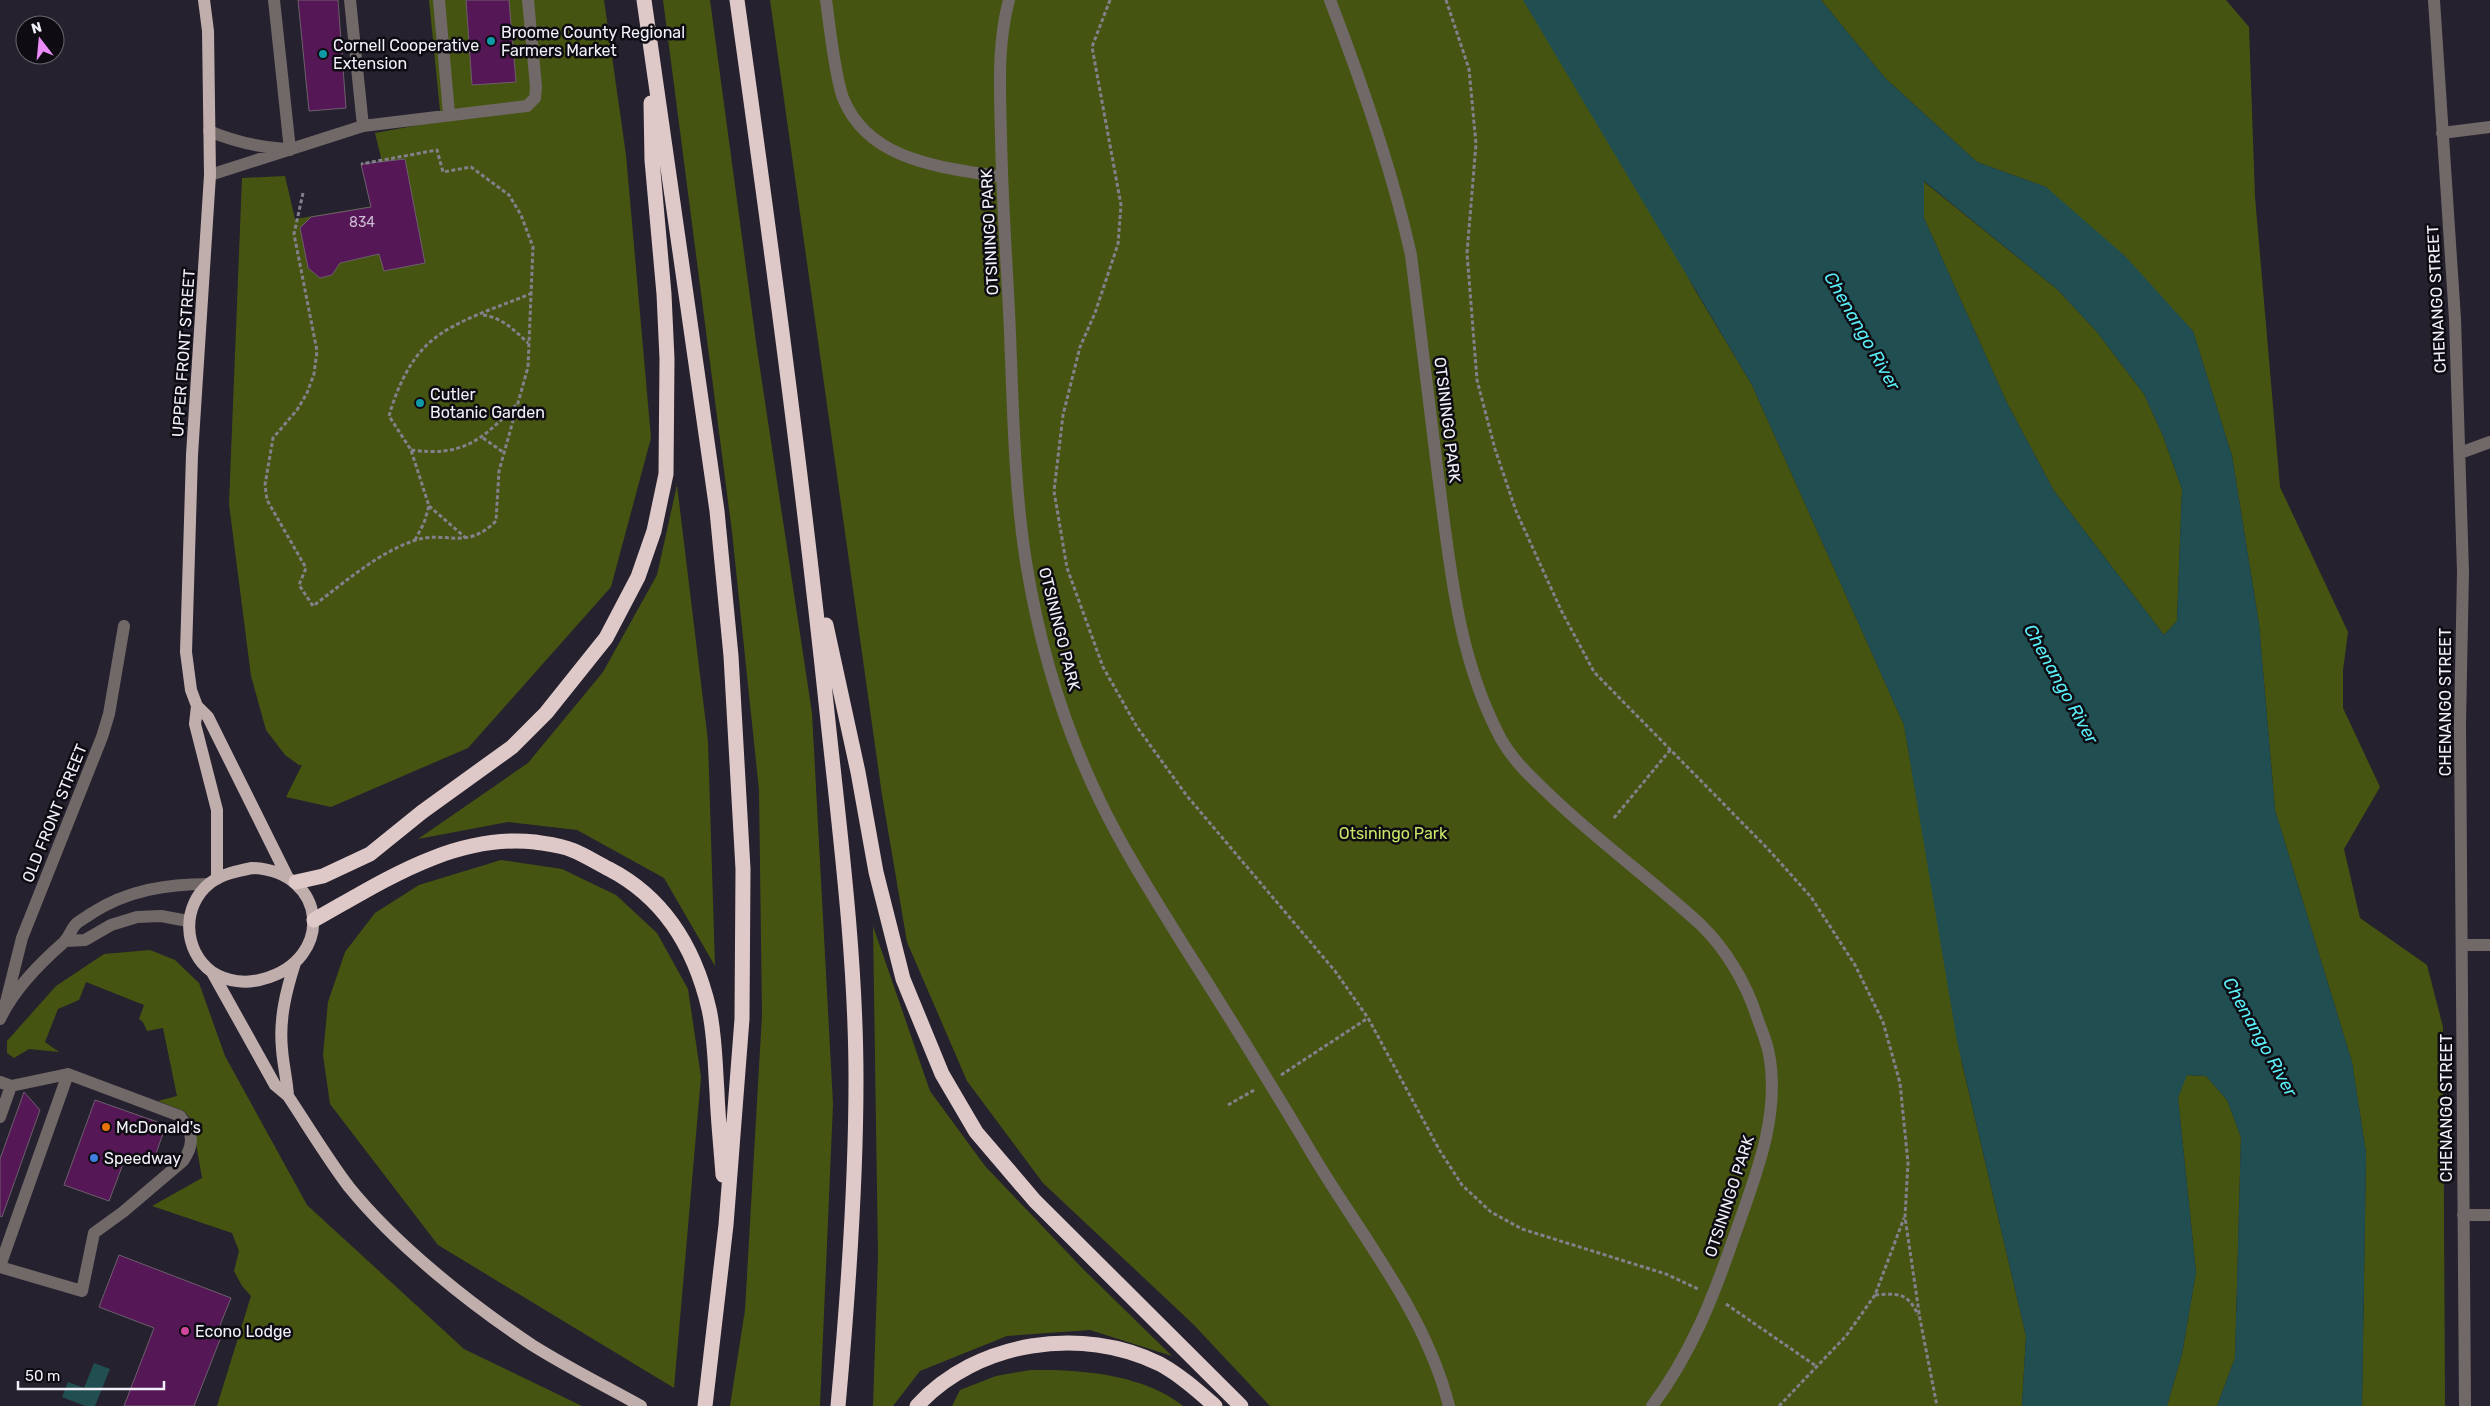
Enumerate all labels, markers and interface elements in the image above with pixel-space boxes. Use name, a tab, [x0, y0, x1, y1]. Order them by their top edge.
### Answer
north arrow	[15, 15, 65, 65]
text: N	[29, 18, 44, 38]
place label: Broome County Regional Farmers Market	[501, 23, 685, 60]
marker: Broome County Regional Farmers Market	[485, 35, 497, 47]
place label: Cornell Cooperative Extension	[333, 36, 479, 73]
marker: Cornell Cooperative Extension	[317, 48, 329, 60]
street label: OTSININGO PARK	[977, 168, 1002, 296]
house number: 834	[349, 214, 375, 231]
street label: CHENANGO STREET	[2423, 224, 2450, 374]
street label: UPPER FRONT STREET	[168, 268, 199, 438]
water label: Chenango River	[1819, 268, 1905, 395]
street label: OTSININGO PARK	[1430, 356, 1465, 485]
place label: Cutler Botanic Garden	[430, 385, 545, 422]
marker: Cutler Botanic Garden	[414, 397, 426, 409]
street label: OTSININGO PARK	[1035, 565, 1084, 693]
water label: Chenango River	[2019, 620, 2104, 749]
street label: CHENANGO STREET	[2436, 628, 2455, 776]
street label: OLD FRONT STREET	[18, 741, 91, 885]
park label: Otsiningo Park	[1339, 824, 1448, 843]
water label: Chenango River	[2218, 973, 2303, 1102]
street label: CHENANGO STREET	[2437, 1034, 2456, 1182]
place label: McDonald's	[116, 1118, 201, 1137]
marker: McDonald's	[100, 1121, 112, 1133]
street label: OTSININGO PARK	[1701, 1133, 1758, 1259]
place label: Speedway	[104, 1149, 181, 1168]
marker: Speedway	[88, 1152, 100, 1164]
place label: Econo Lodge	[195, 1322, 292, 1341]
marker: Econo Lodge	[179, 1325, 191, 1337]
scale bar	[18, 1358, 164, 1390]
text: 50 m	[25, 1367, 60, 1385]

